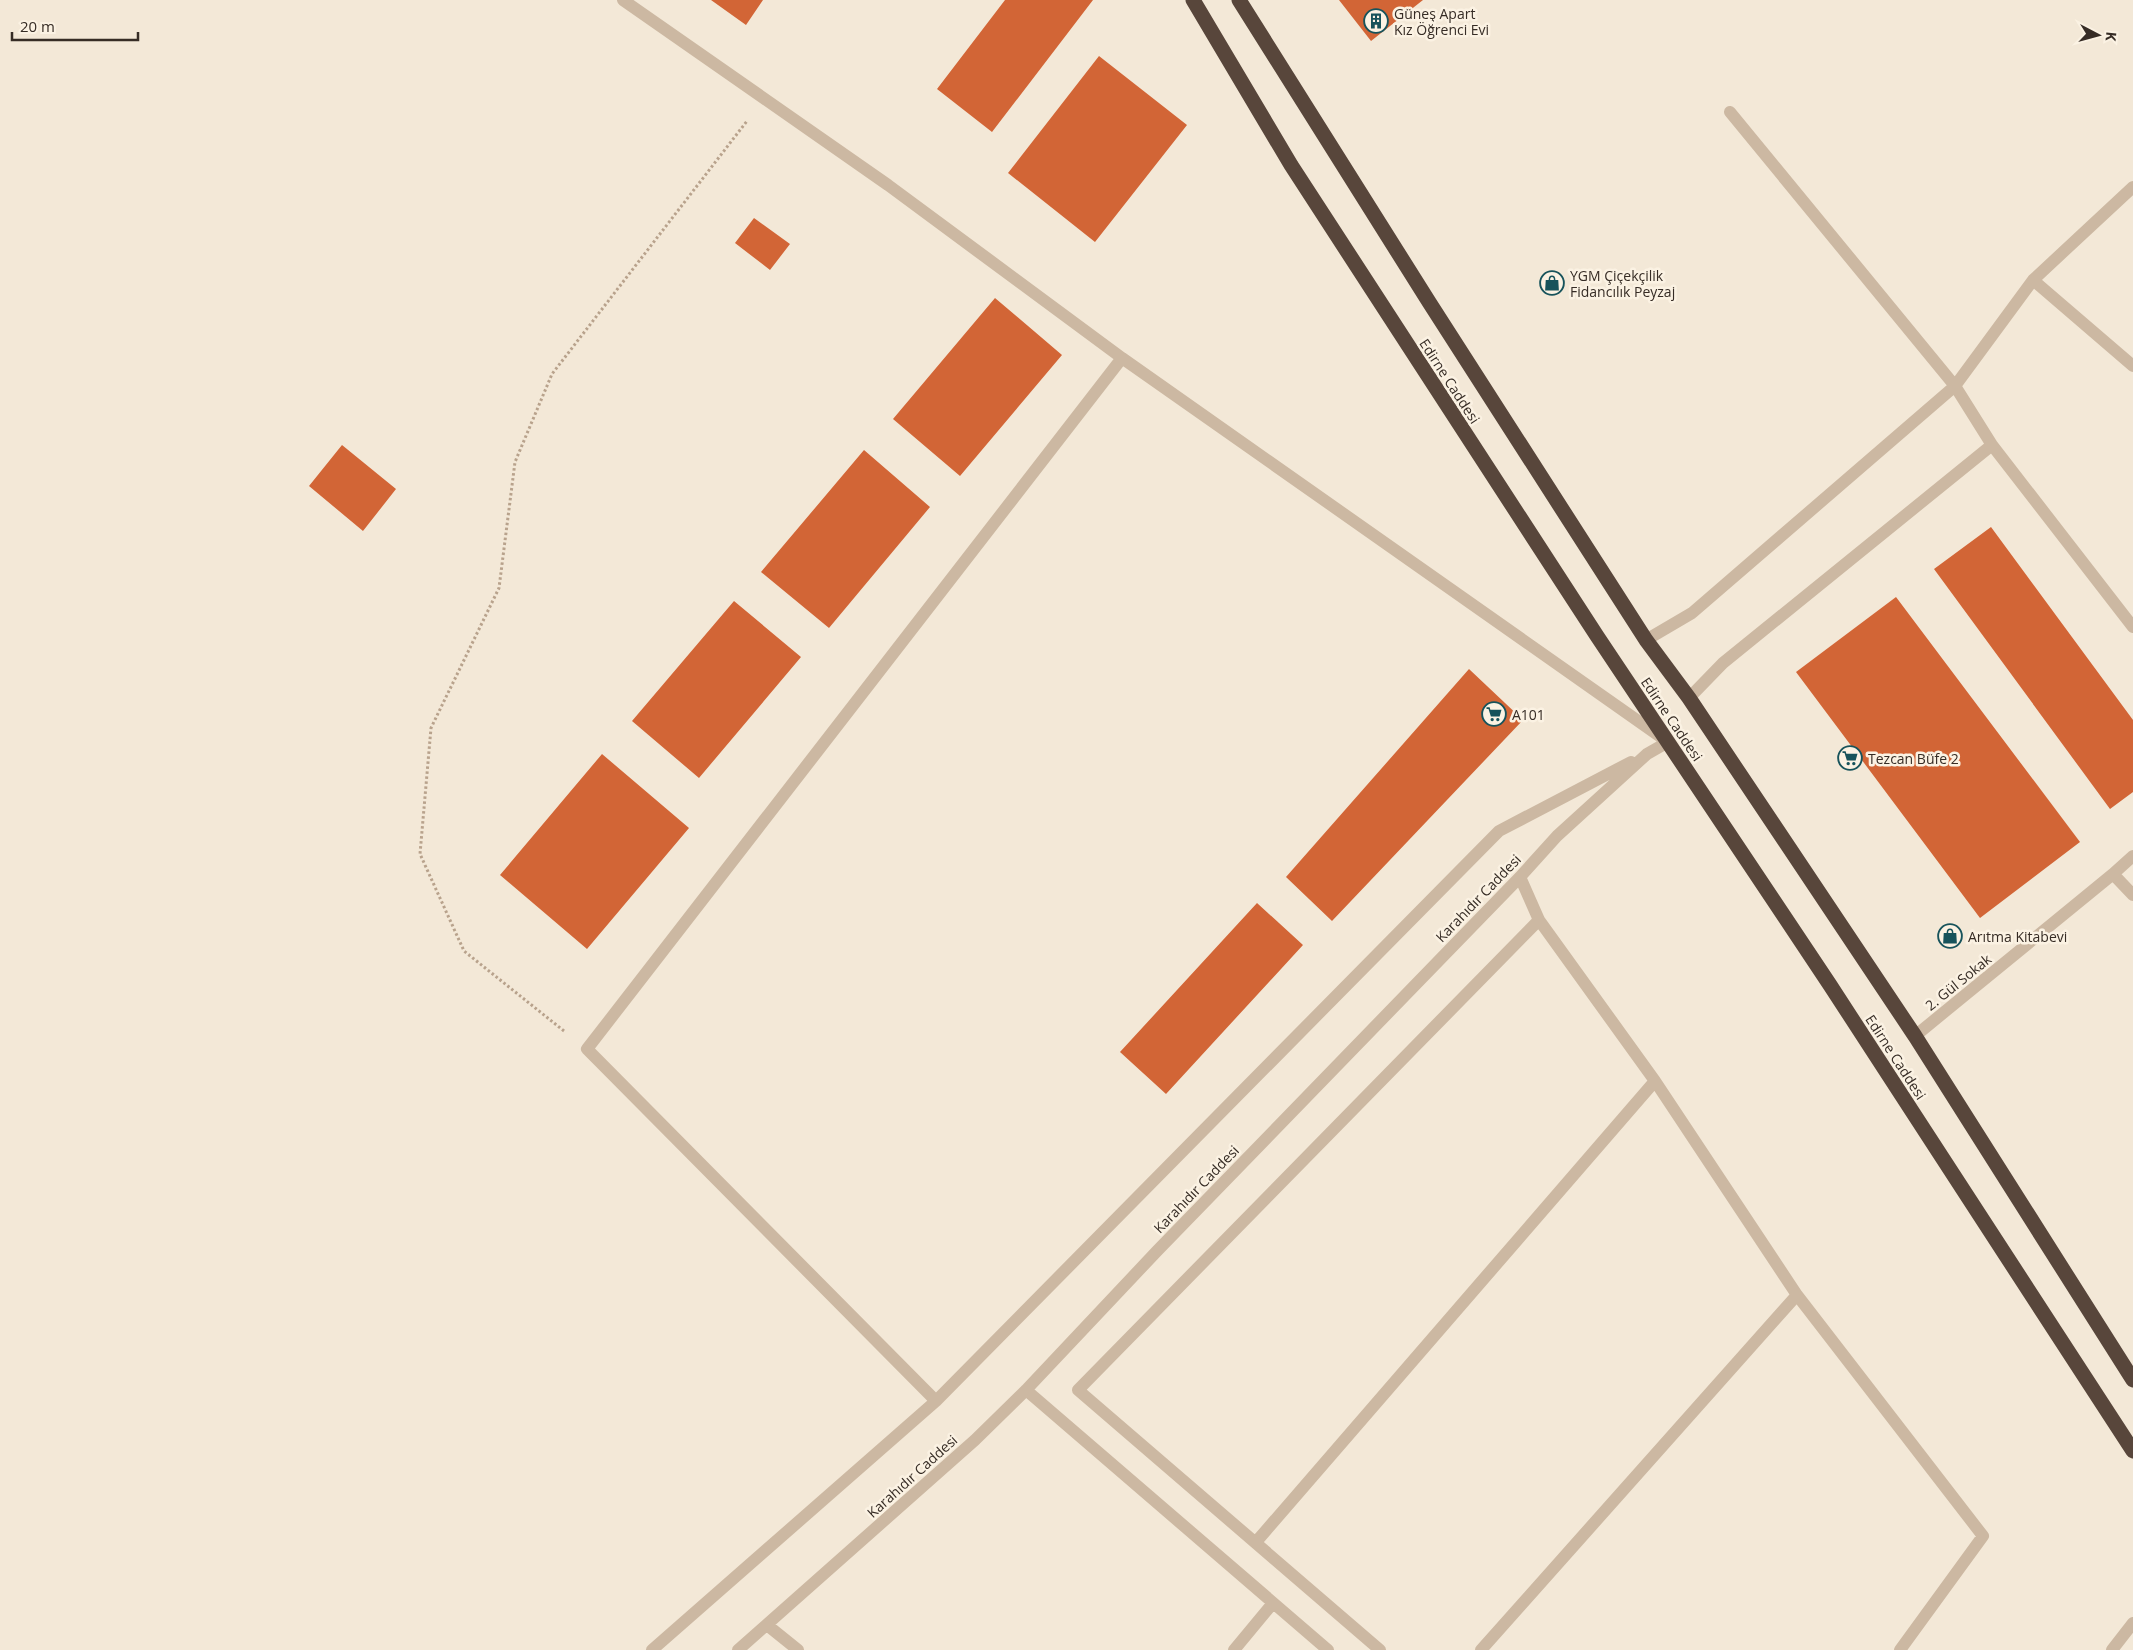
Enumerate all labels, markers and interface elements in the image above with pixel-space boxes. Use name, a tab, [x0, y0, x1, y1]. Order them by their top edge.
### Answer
place label: Güneş Apart Kız Öğrenci Evi	[1394, 4, 1489, 39]
building icon: Güneş Apart Kız Öğrenci Evi	[1363, 8, 1389, 34]
scale bar	[12, 10, 139, 42]
north arrow	[2073, 10, 2123, 60]
text: 20 m	[20, 16, 55, 36]
text: K	[2101, 31, 2121, 43]
place label: YGM Çiçekçilik Fidancılık Peyzaj	[1570, 266, 1675, 301]
shop icon: YGM Çiçekçilik Fidancılık Peyzaj	[1539, 270, 1565, 296]
street label: Edirne Caddesi	[1415, 335, 1485, 427]
street label: Edirne Caddesi	[1637, 673, 1707, 765]
supermarket icon: A101	[1481, 701, 1507, 727]
place label: A101	[1512, 705, 1545, 724]
supermarket icon: Tezcan Büfe 2	[1837, 745, 1863, 771]
place label: Tezcan Büfe 2	[1868, 749, 1959, 768]
street label: Karahıdır Caddesi	[1431, 850, 1525, 946]
shop icon: Arıtma Kitabevi	[1937, 923, 1963, 949]
place label: Arıtma Kitabevi	[1968, 927, 2067, 946]
street label: 2. Gül Sokak	[1921, 949, 1996, 1015]
street label: Edirne Caddesi	[1861, 1011, 1931, 1103]
street label: Karahıdır Caddesi	[1149, 1141, 1243, 1237]
street label: Karahıdır Caddesi	[863, 1430, 961, 1522]

